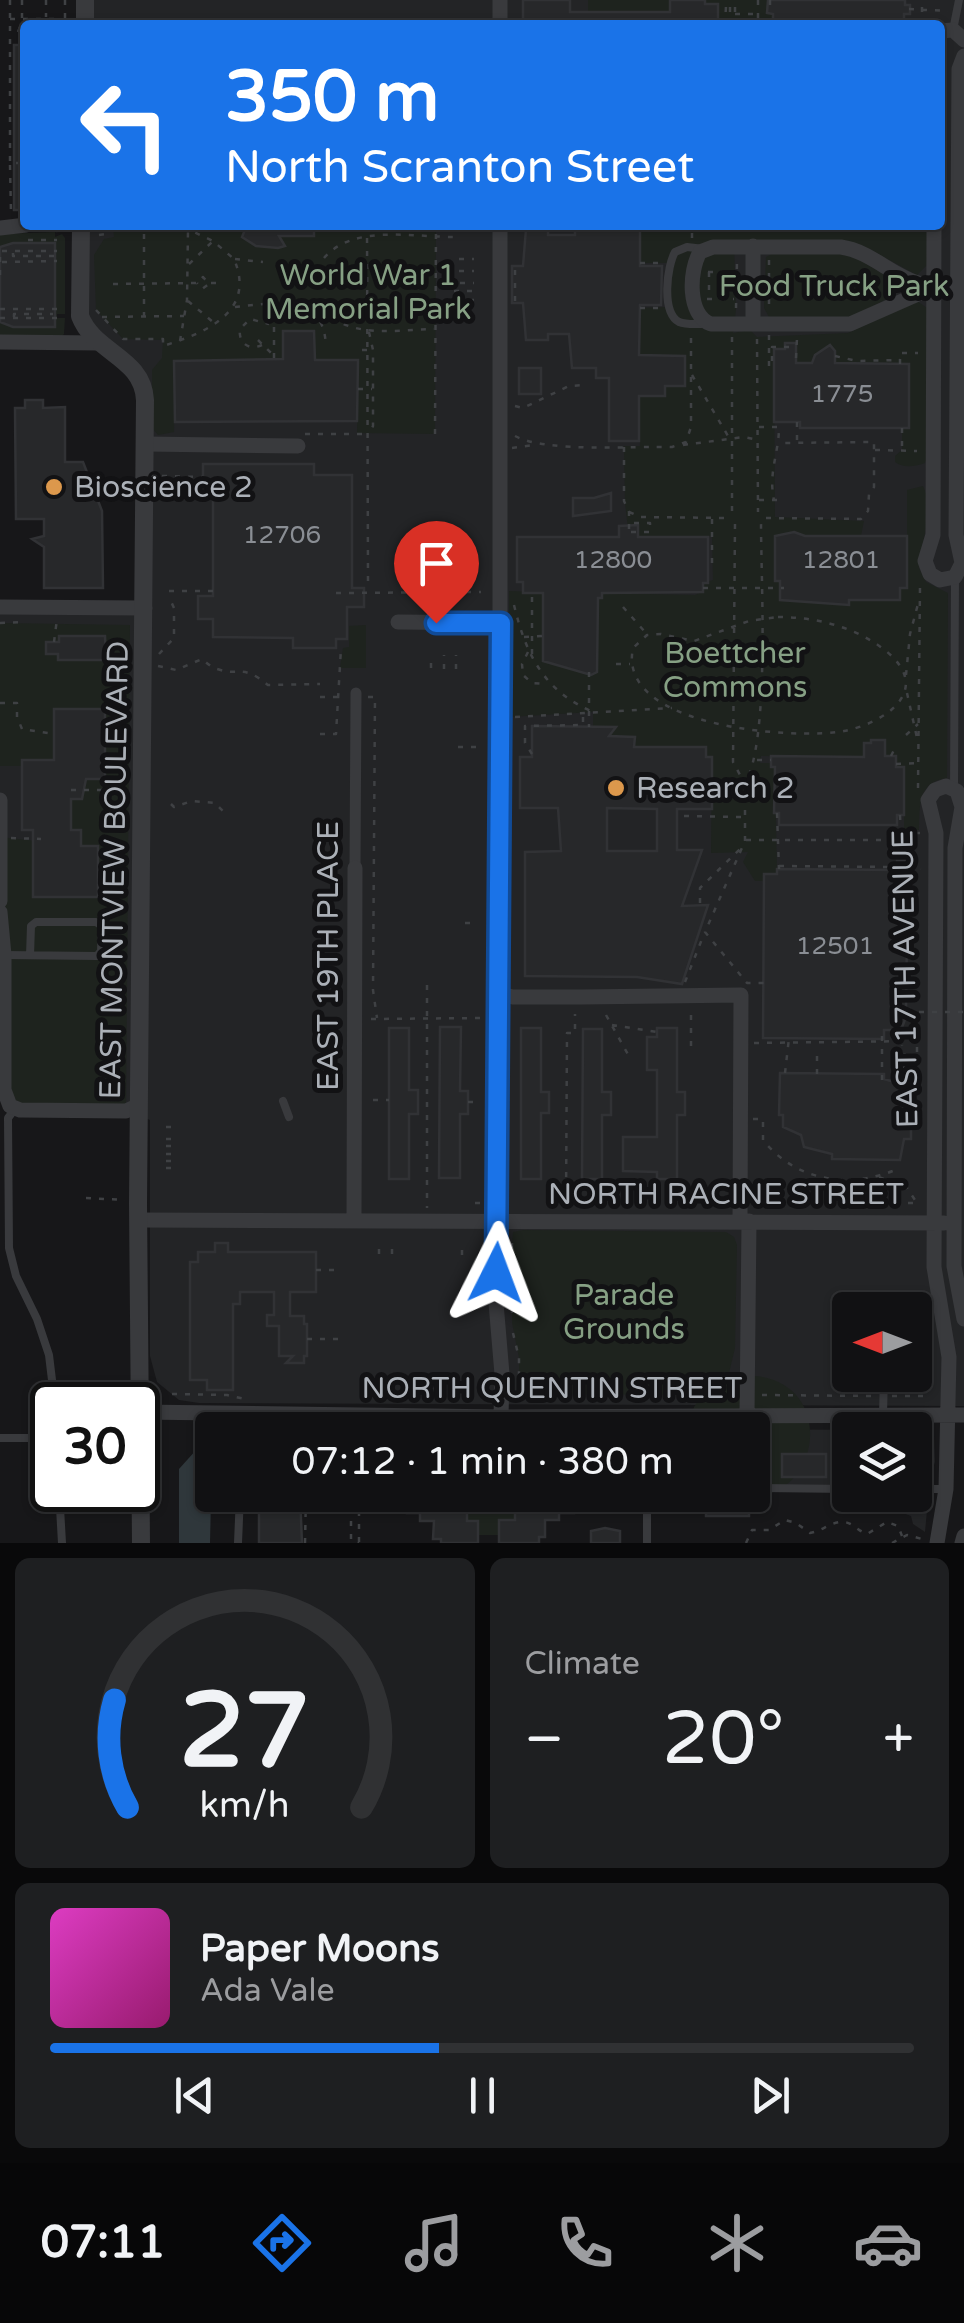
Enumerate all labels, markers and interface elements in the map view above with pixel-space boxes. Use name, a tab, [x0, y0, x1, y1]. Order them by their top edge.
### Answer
text: 350 m	[225, 56, 439, 140]
icon: left	[60, 60, 190, 190]
text: North Scranton Street	[225, 141, 694, 195]
park label: World War 1 Memorial Park	[265, 257, 471, 328]
park label: Food Truck Park	[719, 268, 949, 305]
house number: 1775	[811, 379, 873, 409]
place label: Bioscience 2	[74, 469, 253, 506]
marker: Bioscience 2	[43, 476, 65, 498]
house number: 12706	[243, 520, 321, 550]
pin	[394, 521, 479, 624]
icon: arrive	[409, 536, 464, 591]
house number: 12800	[574, 545, 652, 575]
house number: 12801	[802, 545, 880, 575]
park label: Boettcher Commons	[663, 635, 807, 706]
street label: EAST MONTVIEW BOULEVARD	[92, 640, 137, 1100]
place label: Research 2	[636, 770, 795, 807]
marker: Research 2	[605, 777, 627, 799]
street label: EAST 19TH PLACE	[310, 821, 347, 1091]
street label: EAST 17TH AVENUE	[884, 830, 927, 1128]
house number: 12501	[796, 931, 874, 961]
street label: NORTH RACINE STREET	[548, 1176, 904, 1213]
position arrow	[444, 1221, 548, 1325]
park label: Parade Grounds	[563, 1277, 685, 1348]
north arrow	[832, 1292, 932, 1392]
map controls	[832, 1292, 932, 1512]
street label: NORTH QUENTIN STREET	[361, 1370, 743, 1407]
speed limit sign: 30	[30, 1382, 160, 1512]
button: layers	[832, 1412, 932, 1512]
text: 07:12 · 1 min · 380 m	[291, 1439, 674, 1485]
text: Climate	[525, 1645, 640, 1683]
text: 27	[179, 1670, 310, 1795]
text: 20°	[662, 1694, 785, 1784]
text: −	[525, 1707, 564, 1773]
text: +	[883, 1707, 914, 1773]
text: km/h	[200, 1784, 290, 1827]
text: Paper Moons	[200, 1926, 440, 1972]
text: Ada Vale	[200, 1972, 335, 2010]
icon: previous	[167, 2068, 222, 2123]
icon: pause	[455, 2068, 510, 2123]
icon: next	[743, 2068, 798, 2123]
icon: directions	[247, 2208, 317, 2278]
icon: music	[399, 2208, 469, 2278]
icon: phone	[550, 2208, 620, 2278]
icon: climate	[702, 2208, 772, 2278]
icon: car	[853, 2208, 923, 2278]
text: 07:11	[41, 2216, 166, 2270]

